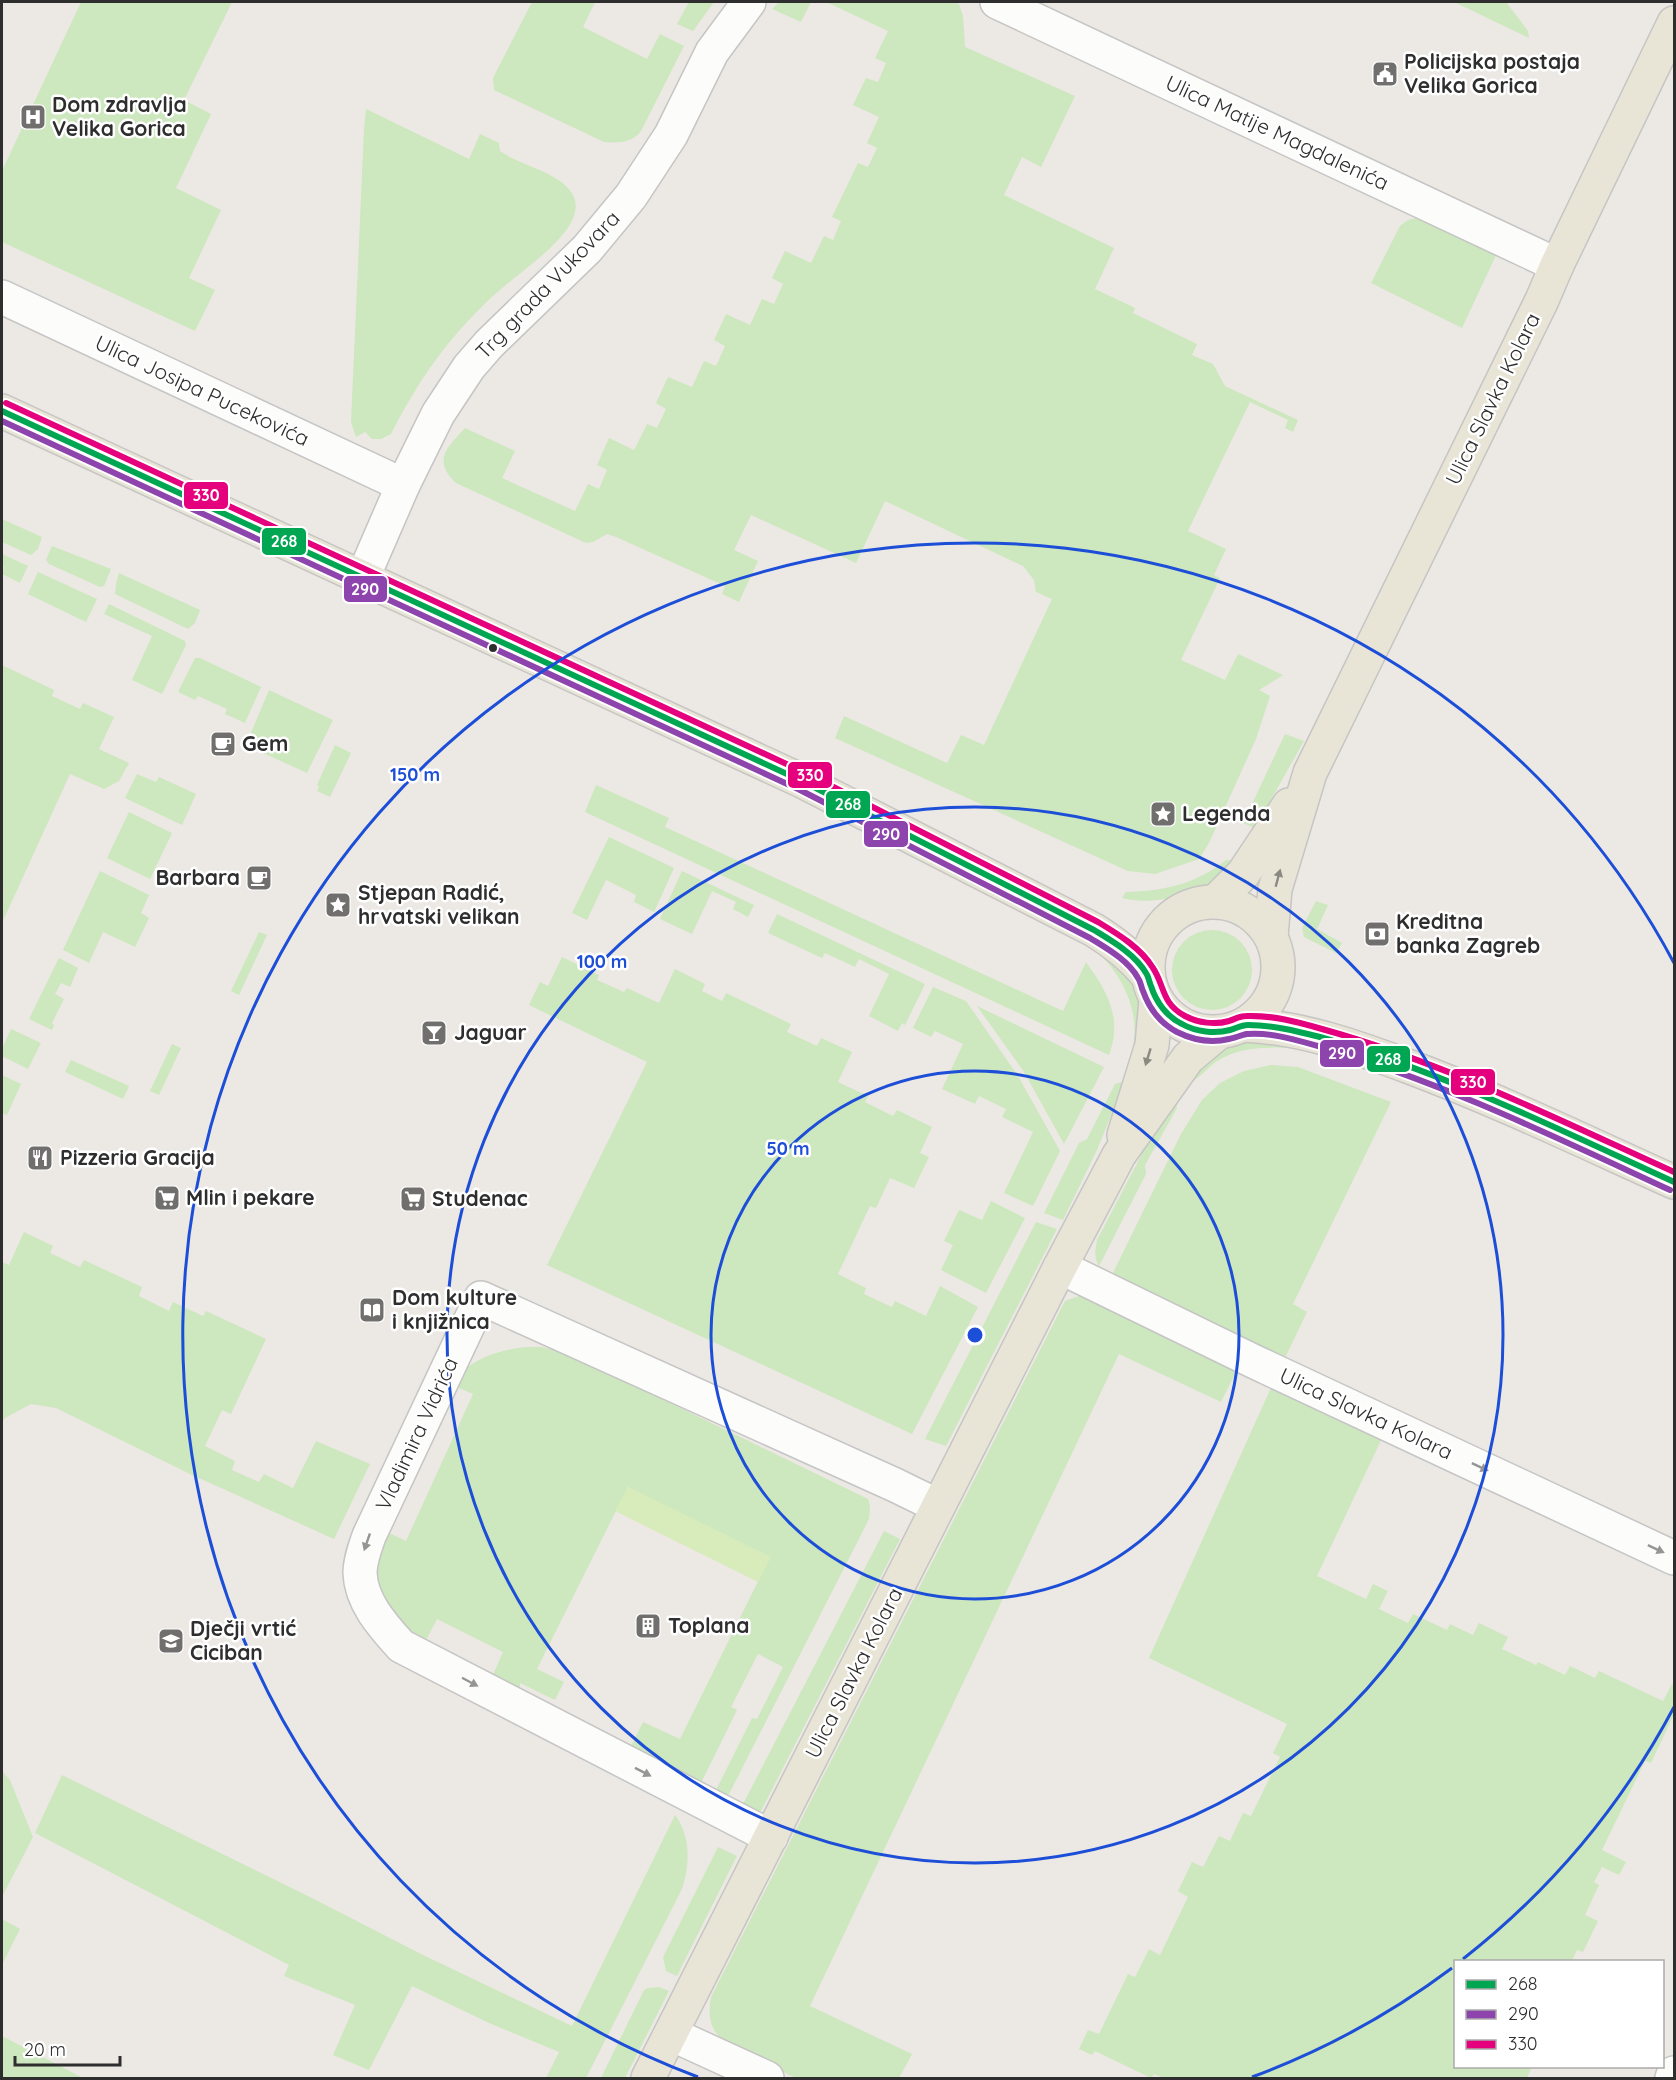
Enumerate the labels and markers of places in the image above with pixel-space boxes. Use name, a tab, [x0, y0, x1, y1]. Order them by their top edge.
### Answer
place label: Policijska postaja Velika Gorica	[1404, 48, 1580, 98]
public building icon: Policijska postaja Velika Gorica	[1370, 59, 1400, 89]
place label: Dom zdravlja Velika Gorica	[52, 91, 187, 141]
hospital icon: Dom zdravlja Velika Gorica	[18, 102, 48, 132]
unlabelled marker	[487, 642, 499, 654]
cafe icon: Gem	[208, 729, 238, 759]
place label: Gem	[242, 730, 288, 756]
place icon: Legenda	[1148, 799, 1178, 829]
place label: Legenda	[1182, 800, 1270, 826]
cafe icon: Barbara	[244, 863, 274, 893]
place label: Barbara	[156, 864, 240, 890]
place label: Stjepan Radić, hrvatski velikan	[358, 879, 520, 929]
place icon: Stjepan Radić, hrvatski velikan	[323, 890, 353, 920]
place label: Kreditna banka Zagreb	[1396, 908, 1540, 958]
bank icon: Kreditna banka Zagreb	[1362, 919, 1392, 949]
bar icon: Jaguar	[419, 1018, 449, 1048]
place label: Jaguar	[454, 1019, 527, 1045]
restaurant icon: Pizzeria Gracija	[25, 1143, 55, 1173]
place label: Pizzeria Gracija	[60, 1144, 215, 1170]
supermarket icon: Mlin i pekare	[152, 1183, 182, 1213]
place label: Mlin i pekare	[186, 1184, 315, 1210]
supermarket icon: Studenac	[398, 1184, 428, 1214]
place label: Studenac	[432, 1185, 528, 1211]
place label: Dom kulture i knjižnica	[392, 1284, 517, 1334]
library icon: Dom kulture i knjižnica	[357, 1295, 387, 1325]
centre of rings	[965, 1325, 985, 1345]
building icon: Toplana	[633, 1611, 663, 1641]
place label: Toplana	[668, 1612, 749, 1638]
place label: Dječji vrtić Ciciban	[190, 1615, 296, 1665]
school or university icon: Dječji vrtić Ciciban	[156, 1626, 186, 1656]

